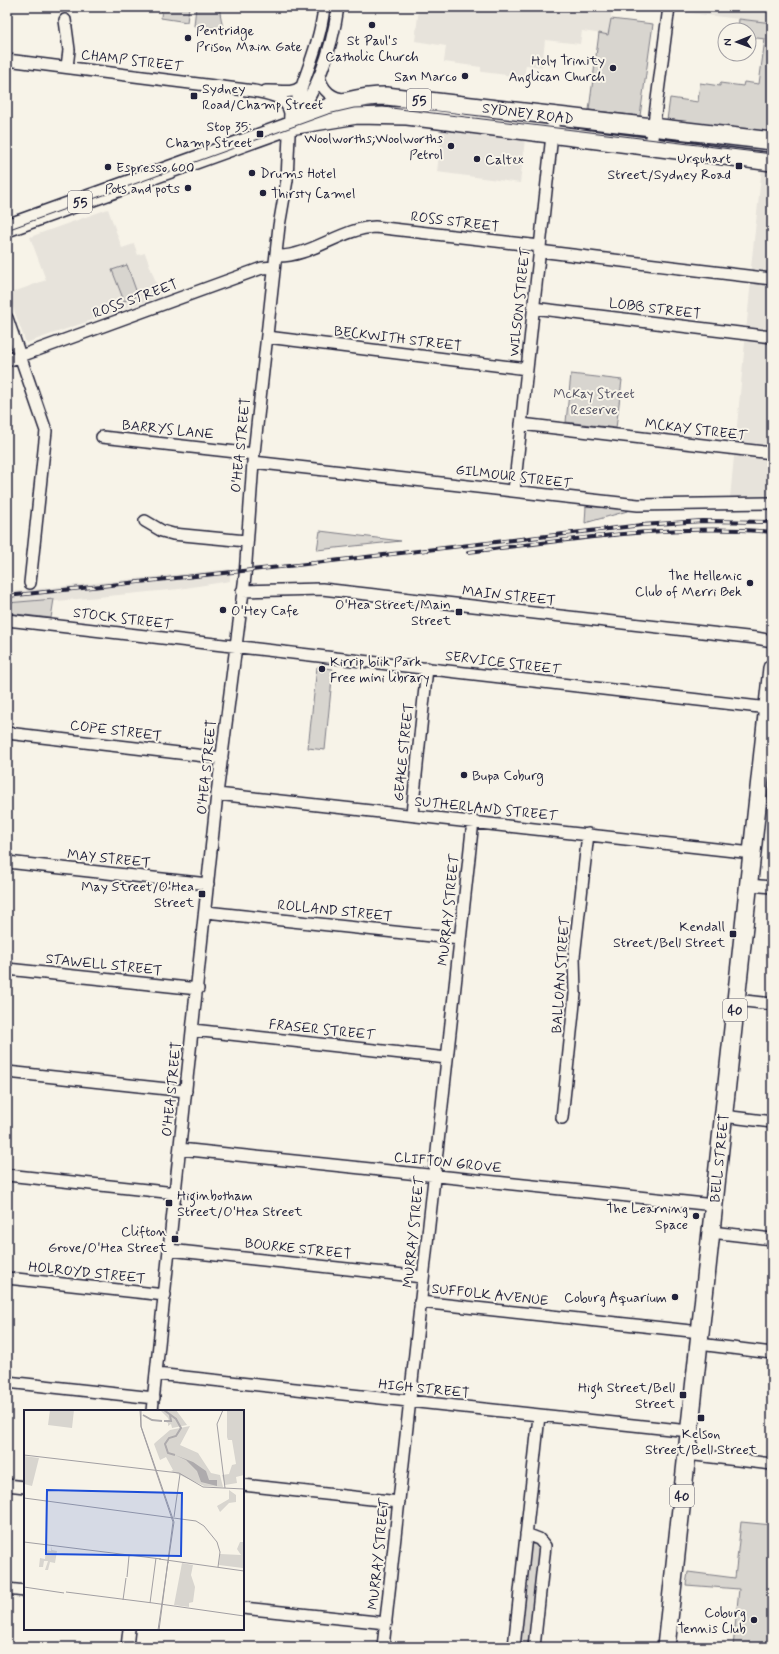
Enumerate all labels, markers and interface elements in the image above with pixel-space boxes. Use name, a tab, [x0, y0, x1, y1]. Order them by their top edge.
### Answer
marker: St Paul's Catholic Church	[367, 20, 377, 30]
place label: Pentridge Prison Main Gate	[196, 22, 303, 56]
north arrow	[717, 22, 757, 62]
place label: St Paul's Catholic Church	[325, 32, 419, 66]
marker: Pentridge Prison Main Gate	[183, 33, 193, 43]
text: N	[721, 38, 735, 46]
street label: CHAMP STREET	[80, 46, 184, 76]
place label: Holy Trinity Anglican Church	[508, 52, 605, 88]
marker: Holy Trinity Anglican Church	[608, 63, 618, 73]
place label: San Marco	[394, 68, 457, 86]
marker: San Marco	[460, 71, 470, 81]
place label: Sydney Road/Champ Street	[202, 80, 323, 114]
road number: 55	[407, 89, 431, 111]
marker: Sydney Road/Champ Street	[189, 91, 199, 101]
street label: SYDNEY ROAD	[481, 99, 575, 129]
place label: Stop 35: Champ Street	[165, 118, 252, 152]
marker: Stop 35: Champ Street	[255, 129, 265, 139]
place label: Woolworths;Woolworths Petrol	[304, 130, 443, 164]
marker: Woolworths;Woolworths Petrol	[446, 141, 456, 151]
place label: Urquhart Street/Sydney Road	[608, 150, 731, 184]
place label: Caltex	[485, 151, 524, 169]
marker: Caltex	[472, 154, 482, 164]
place label: Espresso 600	[116, 159, 195, 177]
marker: Urquhart Street/Sydney Road	[734, 161, 744, 171]
marker: Espresso 600	[103, 162, 113, 172]
place label: Drums Hotel	[260, 165, 336, 183]
marker: Drums Hotel	[247, 168, 257, 178]
place label: Pots and pots	[105, 180, 180, 198]
marker: Pots and pots	[183, 183, 193, 193]
place label: Thirsty Camel	[271, 185, 355, 203]
marker: Thirsty Camel	[258, 188, 268, 198]
road number: 55	[68, 191, 92, 213]
street label: ROSS STREET	[410, 208, 500, 236]
street label: WILSON STREET	[505, 246, 535, 358]
street label: ROSS STREET	[90, 275, 180, 323]
street label: LOBB STREET	[608, 294, 702, 324]
street label: BECKWITH STREET	[333, 322, 463, 356]
park label: McKay Street Reserve	[553, 385, 635, 419]
street label: O'HEA STREET	[227, 397, 255, 494]
street label: MCKAY STREET	[644, 415, 748, 445]
street label: BARRYS LANE	[121, 416, 215, 444]
street label: GILMOUR STREET	[455, 461, 574, 493]
place label: The Hellenic Club of Merri Bek	[635, 567, 742, 601]
marker: The Hellenic Club of Merri Bek	[745, 578, 755, 588]
street label: MAIN STREET	[461, 582, 557, 610]
place label: O'Hea Street/Main Street	[335, 596, 452, 630]
place label: O'Hey Cafe	[231, 602, 299, 620]
street label: STOCK STREET	[72, 604, 174, 634]
marker: O'Hey Cafe	[218, 605, 228, 615]
marker: O'Hea Street/Main Street	[454, 607, 464, 617]
street label: SERVICE STREET	[444, 647, 562, 679]
place label: Kirrip biik Park Free mini library	[330, 653, 430, 687]
marker: Kirrip biik Park Free mini library	[317, 664, 327, 674]
street label: GEAKE STREET	[390, 702, 418, 802]
street label: COPE STREET	[69, 716, 163, 746]
street label: O'HEA STREET	[193, 719, 221, 816]
place label: Bupa Coburg	[472, 767, 544, 786]
marker: Bupa Coburg	[459, 770, 469, 780]
street label: SUTHERLAND STREET	[413, 793, 559, 826]
street label: MAY STREET	[66, 846, 151, 872]
street label: MURRAY STREET	[434, 853, 464, 967]
place label: May Street/O'Hea Street	[81, 878, 195, 912]
marker: May Street/O'Hea Street	[197, 889, 207, 899]
street label: ROLLAND STREET	[277, 896, 393, 926]
street label: BALLOAN STREET	[548, 916, 574, 1034]
place label: Kendall Street/Bell Street	[613, 918, 726, 952]
marker: Kendall Street/Bell Street	[728, 929, 738, 939]
street label: STAWELL STREET	[45, 950, 163, 980]
road number: 40	[723, 999, 747, 1021]
street label: FRASER STREET	[268, 1015, 376, 1045]
street label: O'HEA STREET	[158, 1041, 186, 1138]
street label: BELL STREET	[706, 1113, 734, 1203]
street label: CLIFTON GROVE	[393, 1148, 503, 1178]
street label: MURRAY STREET	[399, 1175, 429, 1289]
place label: Higinbotham Street/O'Hea Street	[177, 1187, 303, 1221]
marker: Higinbotham Street/O'Hea Street	[164, 1198, 174, 1208]
place label: The Learning Space	[606, 1200, 688, 1234]
marker: The Learning Space	[691, 1211, 701, 1221]
place label: Clifton Grove/O'Hea Street	[48, 1223, 168, 1257]
marker: Clifton Grove/O'Hea Street	[170, 1234, 180, 1244]
street label: BOURKE STREET	[244, 1234, 352, 1264]
street label: HOLROYD STREET	[27, 1258, 146, 1288]
street label: SUFFOLK AVENUE	[431, 1280, 549, 1310]
place label: Coburg Aquarium	[564, 1289, 667, 1307]
marker: Coburg Aquarium	[670, 1292, 680, 1302]
street label: HIGH STREET	[377, 1375, 470, 1403]
place label: High Street/Bell Street	[578, 1379, 676, 1413]
marker: High Street/Bell Street	[678, 1390, 688, 1400]
inset map	[24, 1410, 244, 1630]
marker: Kelson Street/Bell Street	[696, 1413, 706, 1423]
place label: Kelson Street/Bell Street	[645, 1425, 758, 1459]
road number: 40	[670, 1485, 694, 1507]
street label: MURRAY STREET	[364, 1497, 394, 1611]
place label: Coburg Tennis Club	[677, 1604, 746, 1638]
marker: Coburg Tennis Club	[749, 1615, 759, 1625]

